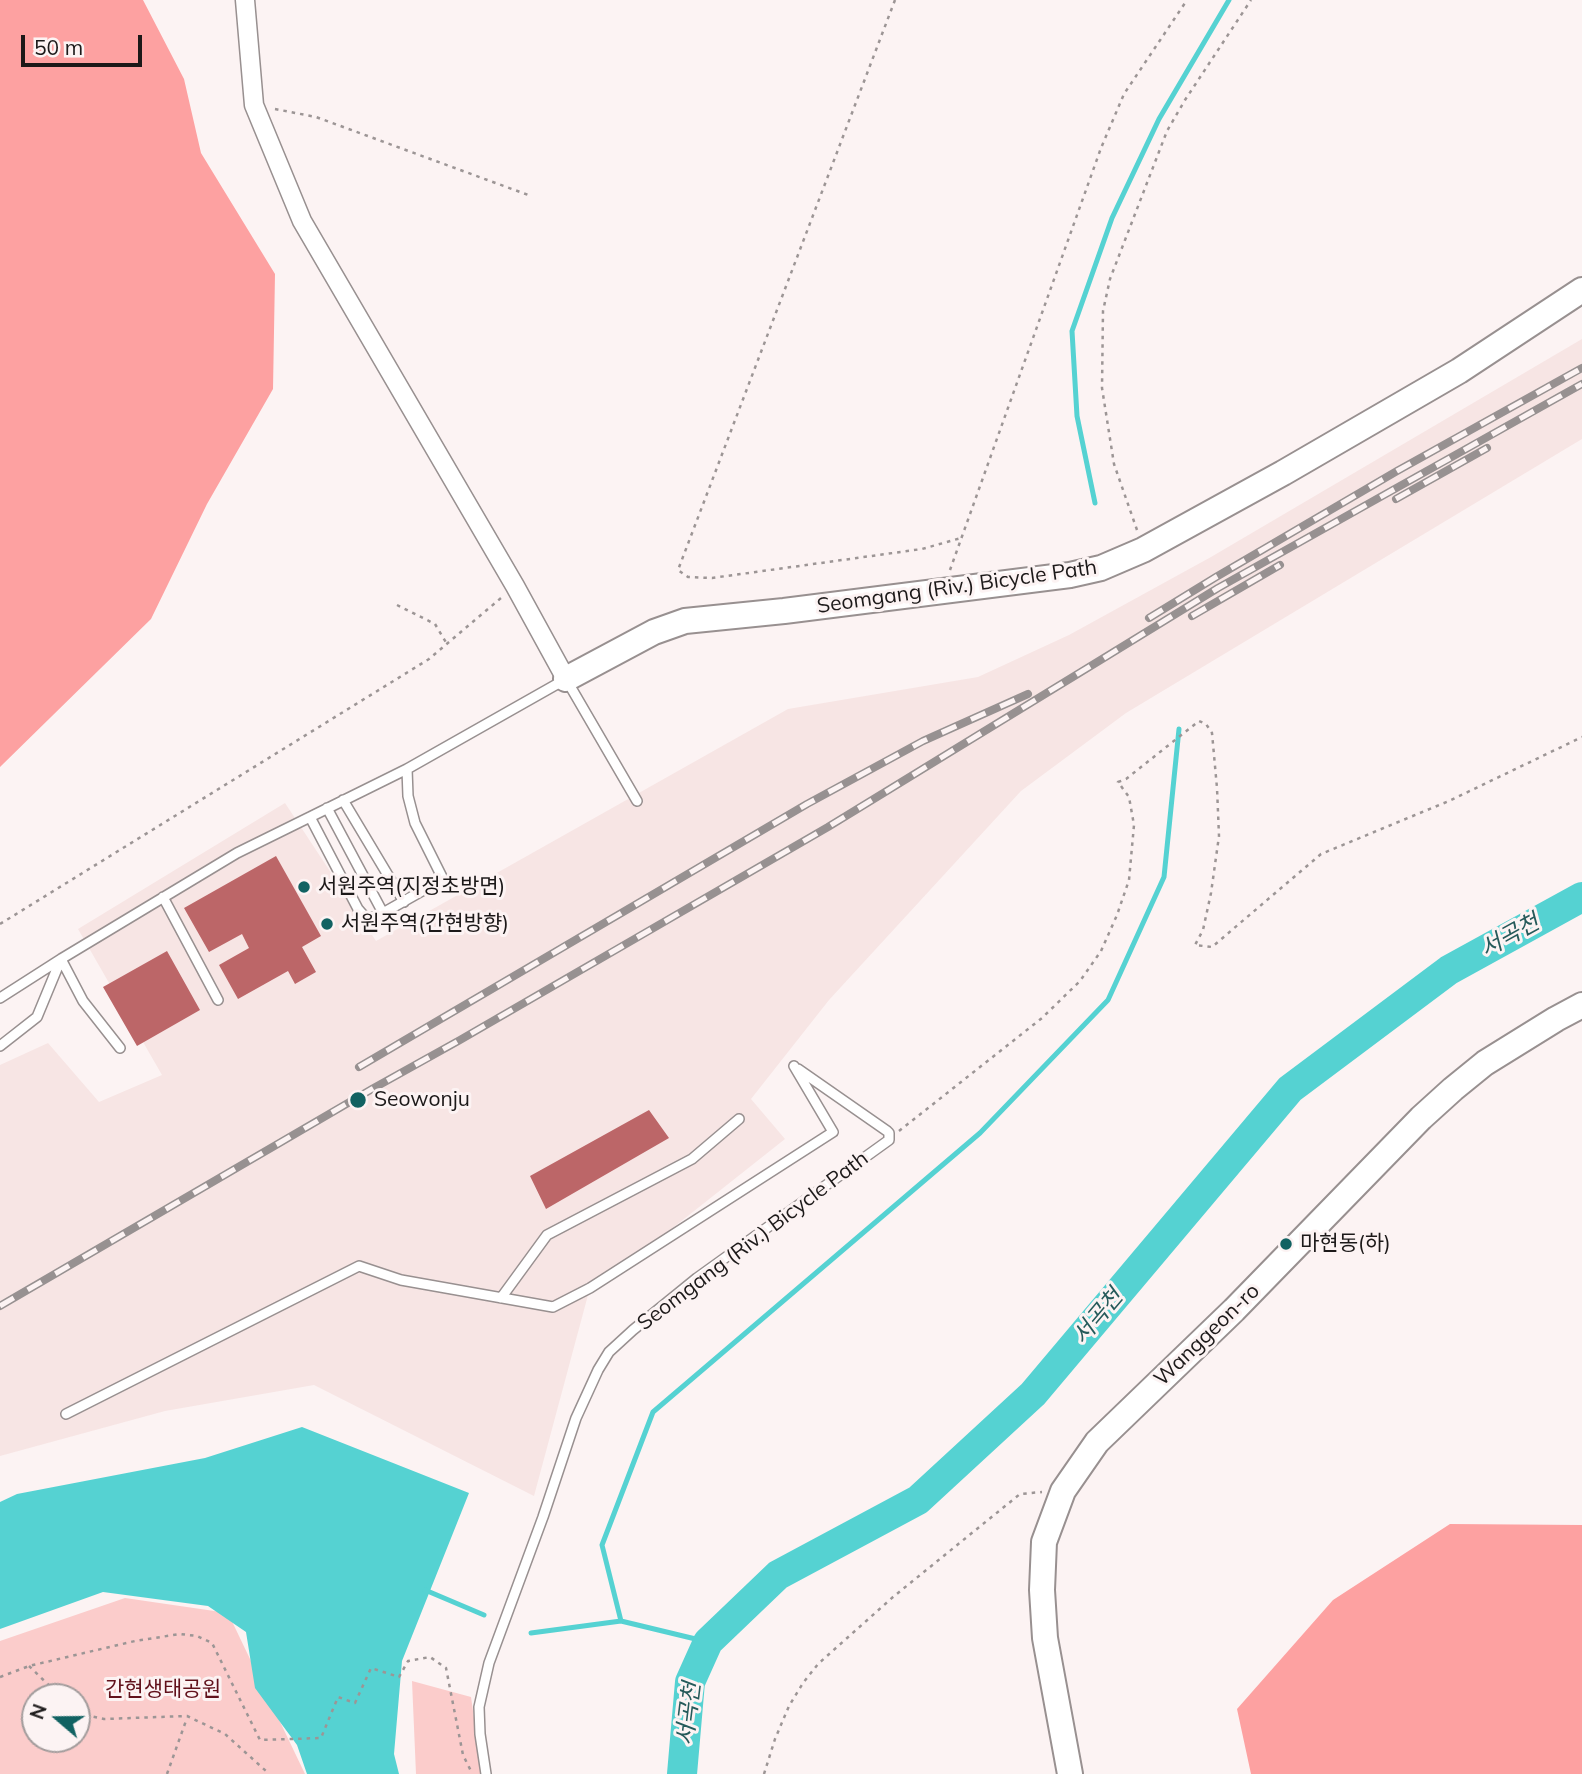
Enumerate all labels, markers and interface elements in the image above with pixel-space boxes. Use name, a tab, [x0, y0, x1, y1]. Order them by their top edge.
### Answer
scale bar	[24, 21, 145, 65]
text: 50 m	[34, 34, 83, 60]
street label: Seomgang (Riv.) Bicycle Path	[815, 555, 1099, 619]
place label: 서원주역(지정초방면)	[318, 874, 505, 900]
marker: 서원주역(지정초방면)	[296, 879, 312, 895]
water label: 서곡천	[1476, 909, 1544, 963]
place label: 서원주역(간현방향)	[341, 911, 509, 937]
marker: 서원주역(간현방향)	[319, 916, 335, 932]
place label: Seowonju	[374, 1087, 470, 1113]
marker: Seowonju	[348, 1090, 368, 1110]
street label: Seomgang (Riv.) Bicycle Path	[633, 1146, 873, 1336]
place label: 마현동(하)	[1300, 1231, 1391, 1257]
marker: 마현동(하)	[1278, 1236, 1294, 1252]
street label: Wanggeon-ro	[1149, 1279, 1265, 1391]
water label: 서곡천	[1067, 1284, 1129, 1350]
park label: 간현생태공원	[105, 1677, 221, 1703]
water label: 서곡천	[671, 1681, 707, 1747]
north arrow	[21, 1683, 91, 1753]
text: N	[24, 1701, 52, 1722]

